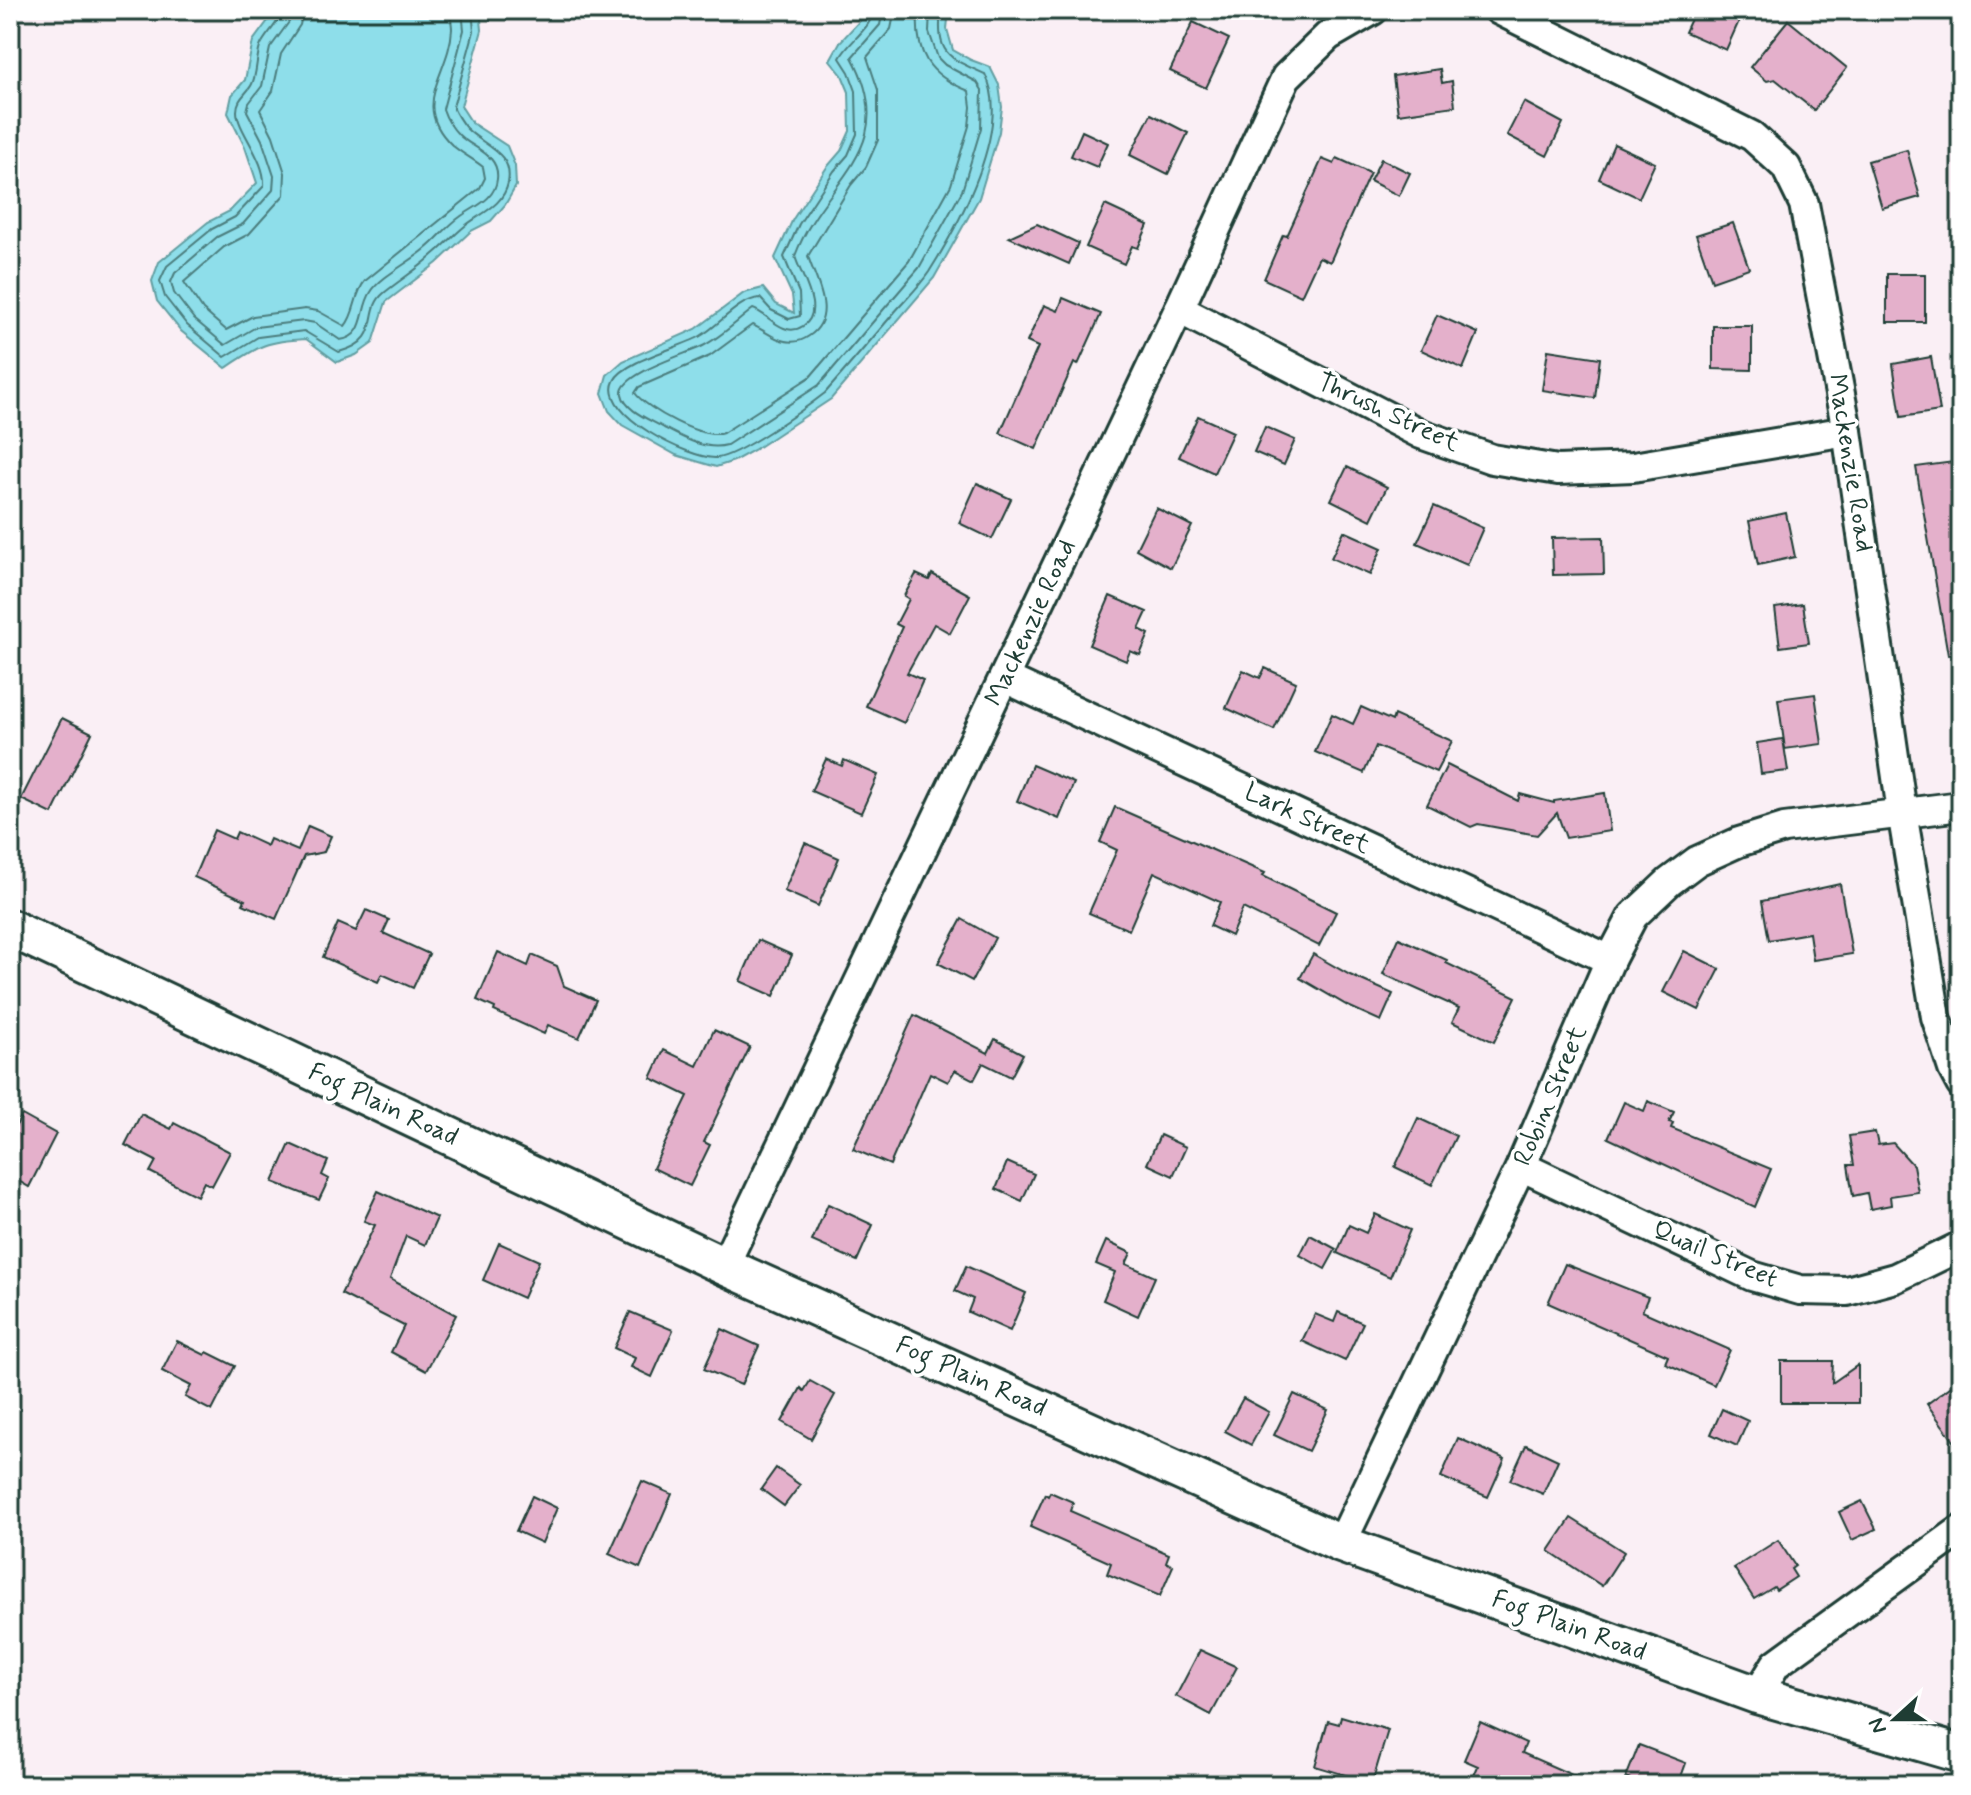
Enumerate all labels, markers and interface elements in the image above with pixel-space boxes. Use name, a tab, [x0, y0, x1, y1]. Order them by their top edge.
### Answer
street label: Thrush Street	[1311, 365, 1465, 461]
street label: Mackenzie Road	[1819, 371, 1881, 555]
street label: Mackenzie Road	[978, 534, 1084, 712]
street label: Lark Street	[1239, 775, 1375, 863]
street label: Robin Street	[1506, 1021, 1596, 1171]
street label: Fog Plain Road	[301, 1055, 464, 1157]
street label: Quail Street	[1647, 1213, 1783, 1297]
street label: Fog Plain Road	[889, 1329, 1052, 1428]
street label: Fog Plain Road	[1486, 1582, 1651, 1672]
north arrow	[1855, 1679, 1935, 1759]
text: N	[1862, 1714, 1894, 1737]

